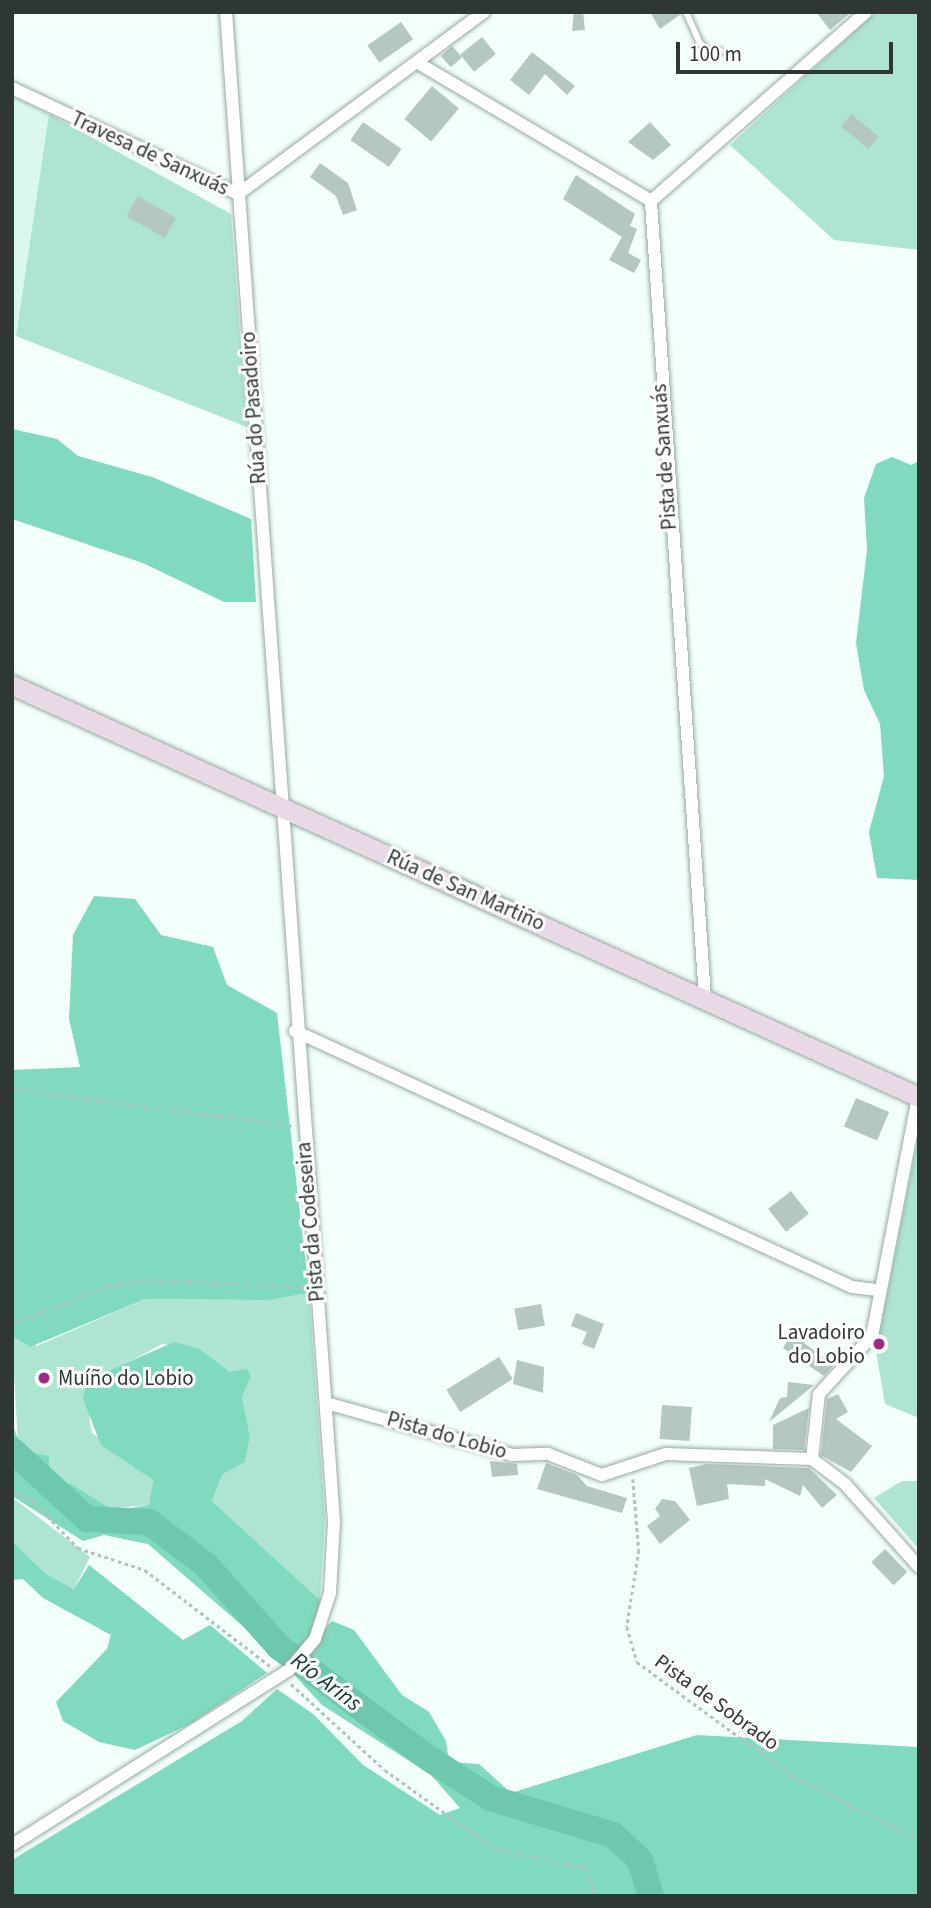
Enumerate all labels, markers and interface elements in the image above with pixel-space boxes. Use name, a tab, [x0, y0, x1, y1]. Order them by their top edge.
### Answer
scale bar	[679, 28, 896, 72]
text: 100 m	[689, 39, 742, 69]
street label: Travesa de Sanxuás	[67, 105, 233, 201]
street label: Rúa do Pasadoiro	[235, 331, 271, 485]
street label: Pista de Sanxuás	[646, 383, 682, 531]
street label: Rúa de San Martiño	[383, 844, 549, 936]
street label: Pista da Codeseira	[290, 1141, 330, 1303]
place label: Lavadoiro do Lobio	[778, 1319, 865, 1369]
marker: Lavadoiro do Lobio	[871, 1336, 887, 1352]
place label: Muíño do Lobio	[58, 1365, 194, 1391]
marker: Muíño do Lobio	[36, 1370, 52, 1386]
street label: Pista do Lobio	[384, 1406, 510, 1464]
water label: Río Aríns	[285, 1647, 367, 1717]
street label: Pista de Sobrado	[650, 1648, 784, 1756]

